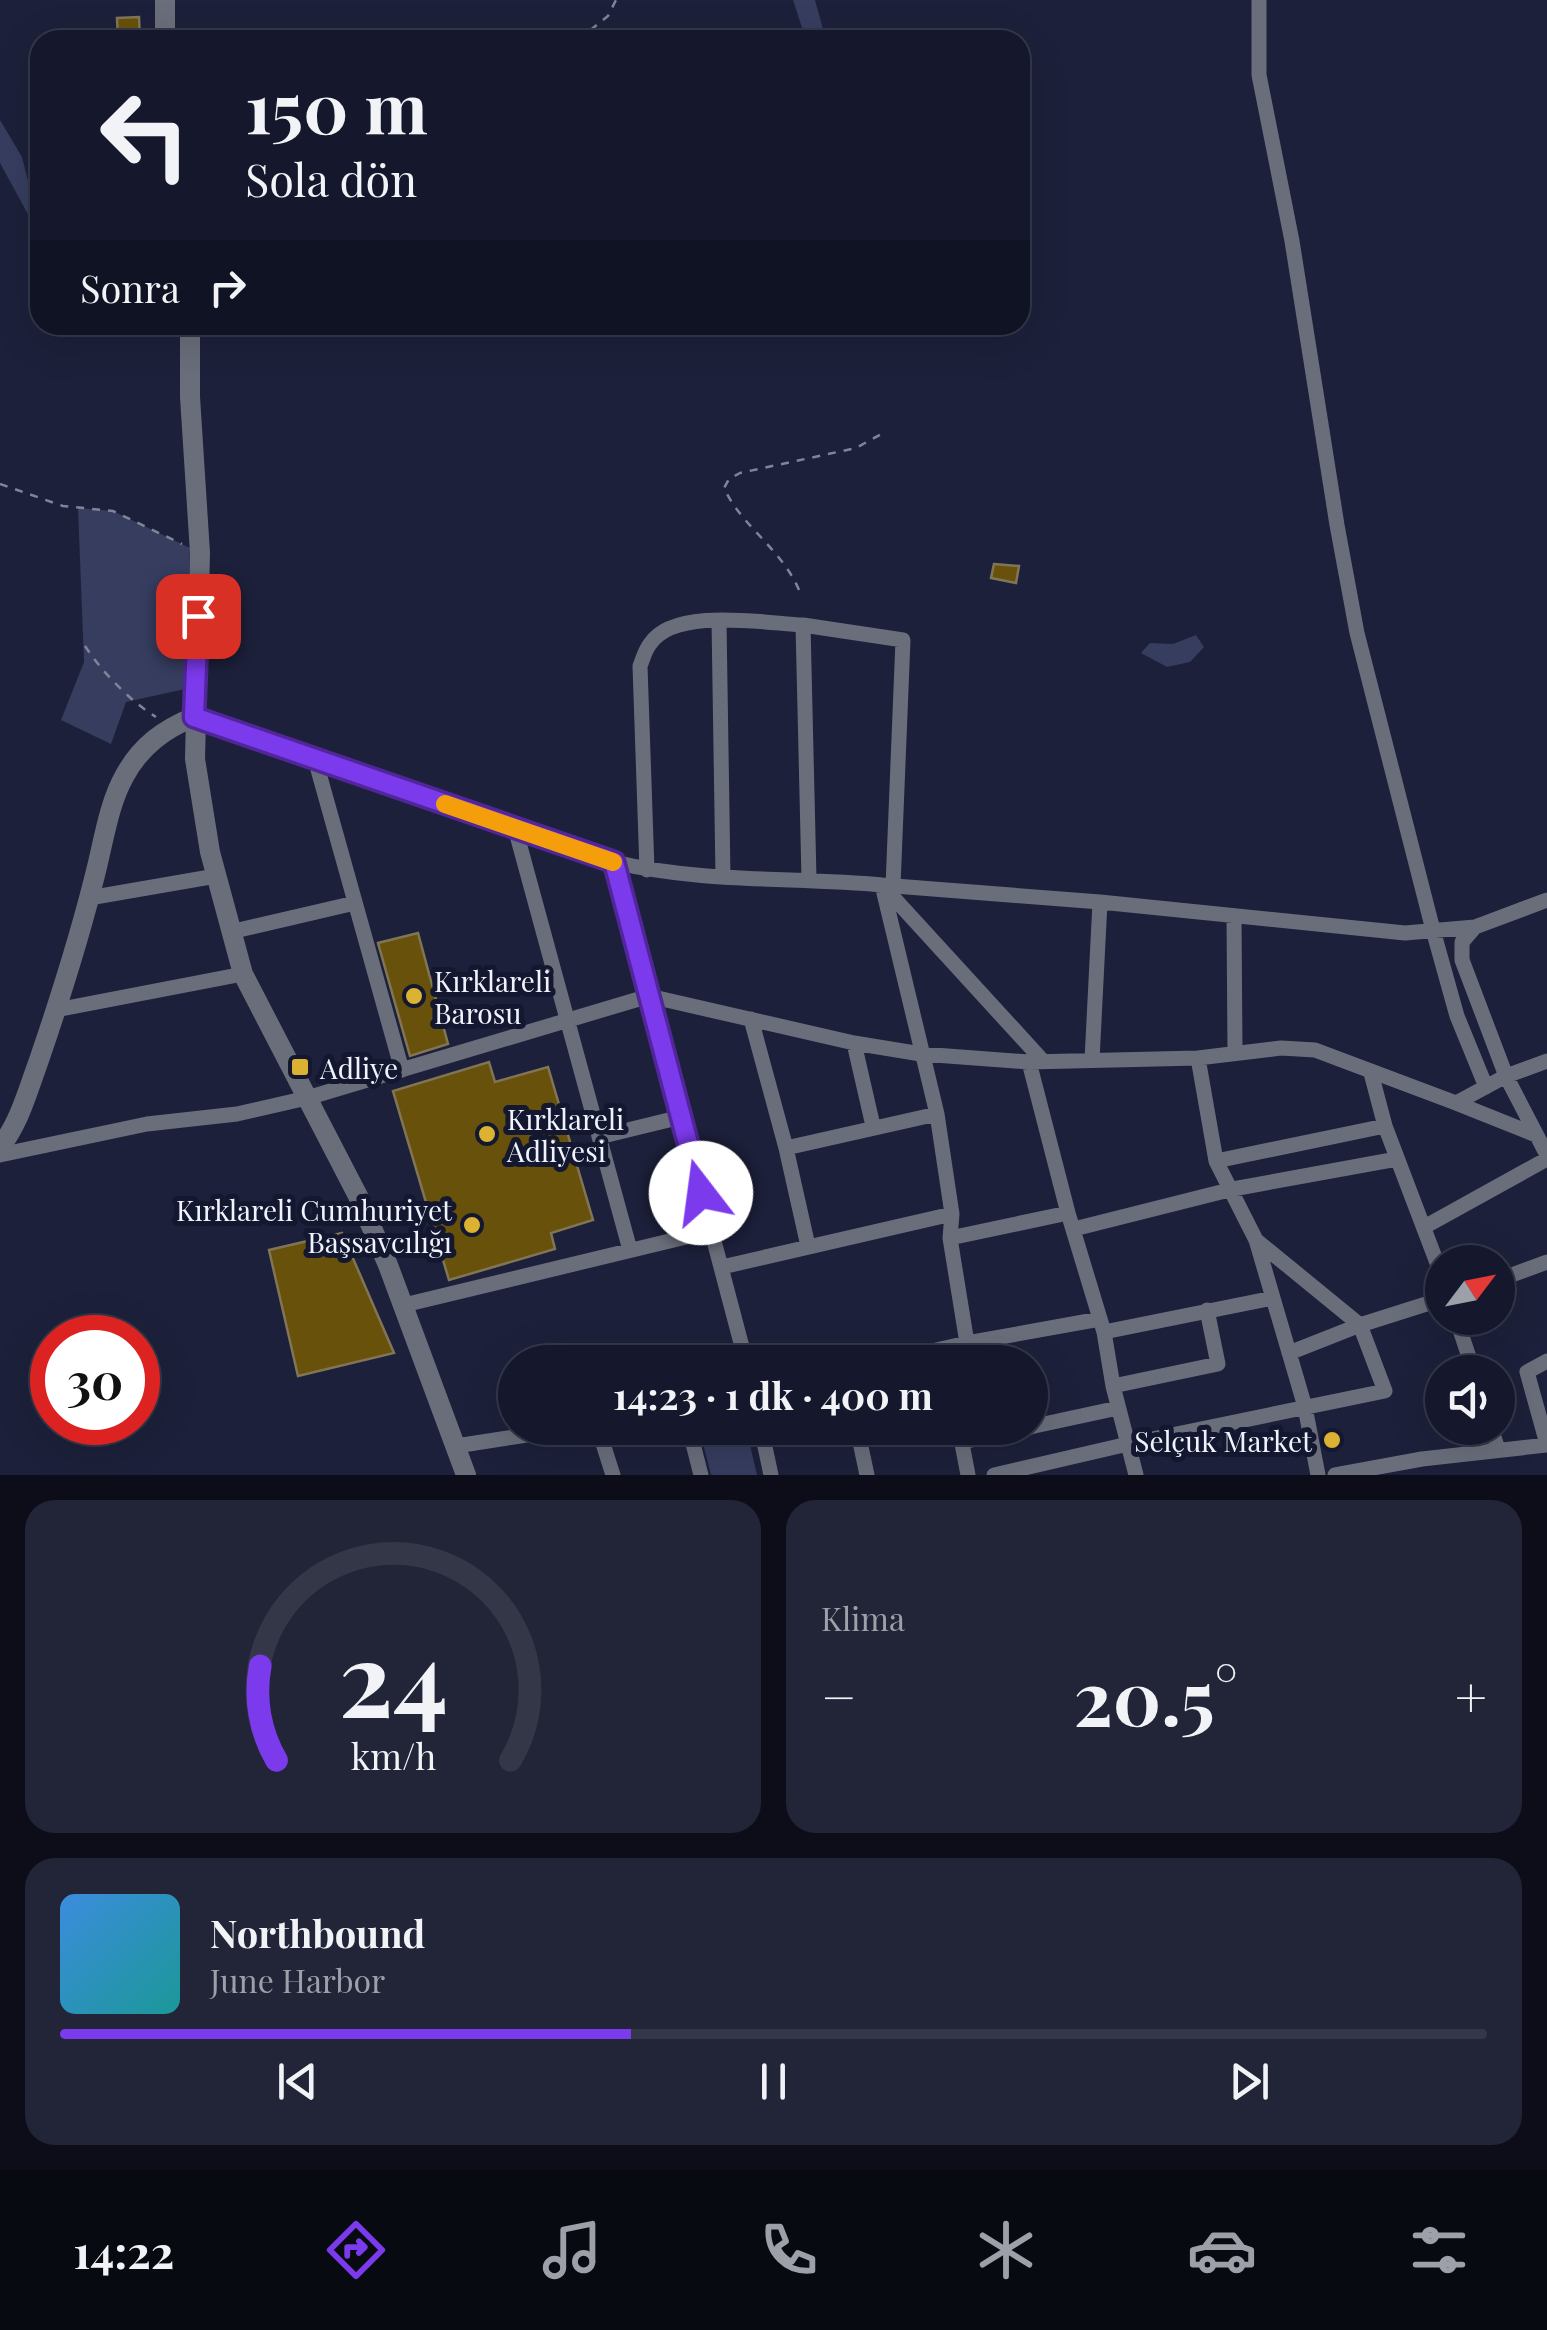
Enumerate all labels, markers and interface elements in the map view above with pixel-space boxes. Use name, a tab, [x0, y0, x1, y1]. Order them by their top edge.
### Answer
text: 150 m	[245, 58, 428, 152]
icon: left	[80, 70, 210, 200]
text: Sola dön	[245, 148, 417, 208]
icon: right	[200, 260, 255, 315]
text: Sonra	[80, 262, 180, 313]
pin	[156, 574, 241, 659]
icon: arrive	[171, 589, 226, 644]
place label: Kırklareli Barosu	[434, 962, 551, 1031]
marker: Kırklareli Barosu	[403, 985, 425, 1007]
place label: Adliye	[319, 1049, 398, 1086]
marker: Adliye	[289, 1056, 311, 1078]
place label: Kırklareli Adliyesi	[506, 1100, 624, 1169]
marker: Kırklareli Adliyesi	[476, 1123, 498, 1145]
position arrow	[649, 1141, 753, 1245]
place label: Kırklareli Cumhuriyet Başsavcılığı	[176, 1191, 453, 1260]
marker: Kırklareli Cumhuriyet Başsavcılığı	[461, 1214, 483, 1236]
north arrow	[1425, 1245, 1515, 1335]
map controls	[1425, 1245, 1515, 1445]
speed limit sign: 30	[30, 1315, 160, 1445]
button: sound	[1425, 1355, 1515, 1445]
text: 14:23 · 1 dk · 400 m	[613, 1369, 933, 1420]
place label: Selçuk Market	[1134, 1422, 1313, 1459]
marker: Selçuk Market	[1321, 1429, 1343, 1451]
text: Klima	[821, 1596, 905, 1639]
text: 24	[338, 1605, 448, 1744]
text: 20.5°	[1074, 1645, 1238, 1745]
text: −	[821, 1658, 857, 1732]
text: +	[1455, 1658, 1487, 1732]
text: km/h	[350, 1731, 436, 1779]
text: Northbound	[210, 1907, 425, 1958]
text: June Harbor	[210, 1958, 385, 2001]
icon: previous	[270, 2054, 325, 2109]
icon: pause	[746, 2054, 801, 2109]
icon: next	[1222, 2054, 1277, 2109]
icon: directions	[321, 2215, 391, 2285]
icon: music	[537, 2215, 607, 2285]
icon: phone	[754, 2215, 824, 2285]
icon: climate	[971, 2215, 1041, 2285]
icon: car	[1187, 2215, 1257, 2285]
icon: filters	[1404, 2215, 1474, 2285]
text: 14:22	[73, 2220, 174, 2280]

